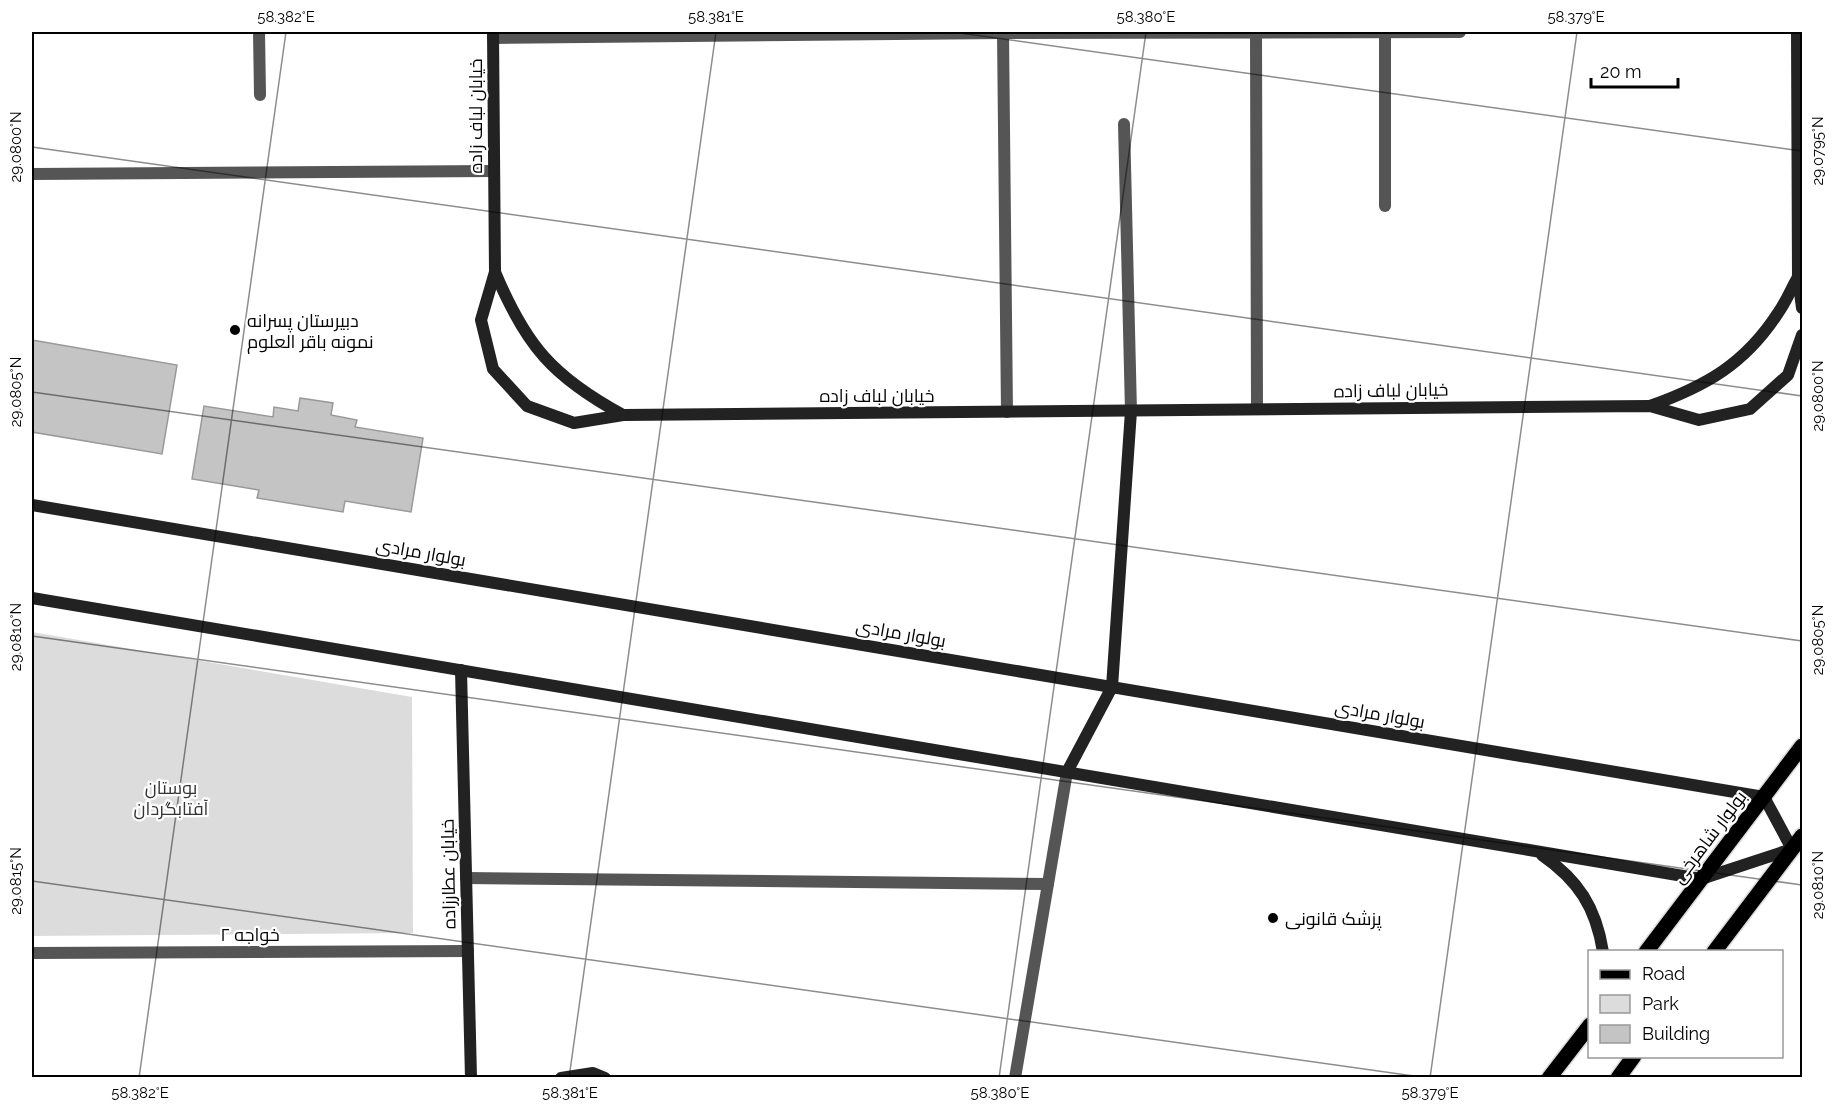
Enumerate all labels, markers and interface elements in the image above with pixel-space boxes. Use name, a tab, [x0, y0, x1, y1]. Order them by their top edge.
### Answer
text: 58.382°E	[257, 8, 315, 26]
text: 58.381°E	[688, 8, 744, 26]
text: 58.380°E	[1117, 8, 1175, 26]
text: 58.379°E	[1547, 8, 1605, 26]
scale bar	[1591, 51, 1678, 89]
street label: خیابان لباف زاده	[465, 59, 487, 173]
text: 20 m	[1600, 61, 1642, 82]
text: 29.0800°N	[7, 111, 25, 183]
text: 29.0795°N	[1809, 116, 1827, 186]
place label: دبیرستان پسرانه نمونه باقر العلوم	[247, 310, 374, 354]
marker: دبیرستان پسرانه نمونه باقر العلوم	[228, 323, 242, 337]
text: 29.0805°N	[7, 357, 25, 427]
text: 29.0800°N	[1809, 360, 1827, 432]
street label: خیابان لباف زاده	[1333, 378, 1449, 403]
street label: خیابان لباف زاده	[820, 385, 934, 407]
street label: بولوار مرادی	[374, 534, 468, 571]
text: 29.0810°N	[7, 603, 25, 671]
text: 29.0805°N	[1809, 605, 1827, 675]
street label: بولوار مرادی	[854, 615, 948, 652]
street label: بولوار مرادی	[1333, 696, 1427, 733]
park label: بوستان آفتابگردان	[134, 777, 209, 820]
street label: بولوار شاهرخی	[1667, 787, 1751, 888]
street label: خیابان عطارزاده	[437, 819, 460, 929]
text: 29.0815°N	[7, 847, 25, 915]
text: 29.0810°N	[1809, 851, 1827, 919]
place label: پزشک قانونی	[1285, 908, 1382, 931]
marker: پزشک قانونی	[1266, 911, 1280, 925]
street label: خواجه ۲	[220, 924, 280, 946]
legend	[1588, 950, 1783, 1058]
text: Road	[1642, 963, 1685, 984]
text: Park	[1642, 993, 1679, 1014]
text: Building	[1642, 1023, 1710, 1044]
text: 58.382°E	[111, 1084, 169, 1102]
text: 58.381°E	[542, 1084, 598, 1102]
text: 58.380°E	[971, 1084, 1029, 1102]
text: 58.379°E	[1401, 1084, 1459, 1102]

